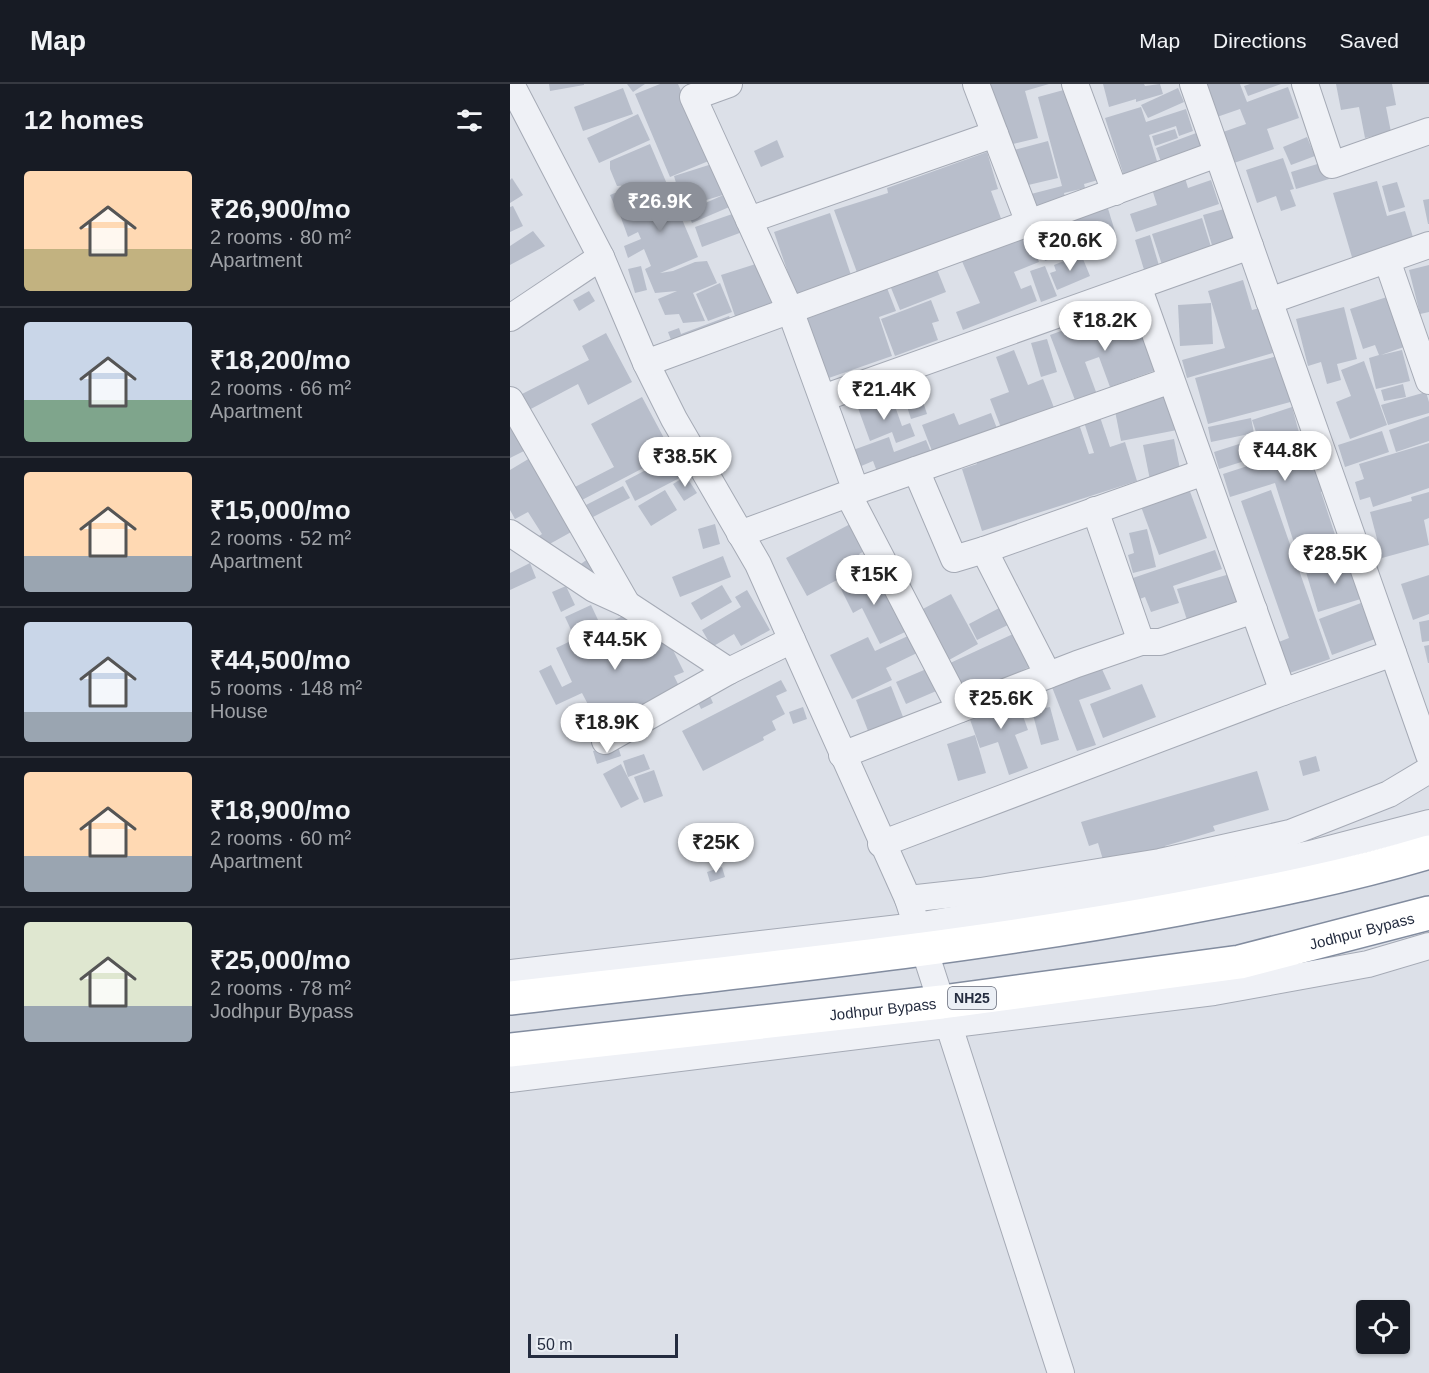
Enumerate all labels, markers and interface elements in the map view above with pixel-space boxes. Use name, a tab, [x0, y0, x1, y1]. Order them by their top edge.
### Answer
text: Map	[30, 25, 86, 56]
text: Map	[1139, 29, 1180, 52]
text: Directions	[1213, 29, 1306, 52]
text: Saved	[1339, 29, 1399, 52]
icon: filters	[453, 104, 486, 137]
text: 12 homes	[24, 105, 144, 135]
pin: ₹26.9K	[611, 182, 709, 233]
text: ₹26.9K	[628, 190, 692, 212]
text: ₹26,900/mo	[210, 194, 351, 224]
icon: home	[72, 195, 144, 267]
pin: ₹20.6K	[1021, 221, 1119, 272]
text: 2 rooms · 80 m²	[210, 226, 351, 248]
text: ₹20.6K	[1038, 229, 1102, 251]
text: Apartment	[210, 249, 302, 271]
pin: ₹18.2K	[1056, 301, 1154, 352]
text: ₹18.2K	[1073, 309, 1137, 331]
text: ₹18,200/mo	[210, 345, 351, 375]
icon: home	[72, 346, 144, 418]
pin: ₹21.4K	[835, 370, 933, 421]
text: 2 rooms · 66 m²	[210, 377, 351, 399]
text: ₹21.4K	[852, 378, 916, 400]
text: Apartment	[210, 400, 302, 422]
pin: ₹44.8K	[1236, 431, 1334, 482]
pin: ₹38.5K	[636, 437, 734, 488]
text: ₹44.8K	[1253, 439, 1317, 461]
text: ₹38.5K	[653, 445, 717, 467]
text: ₹15,000/mo	[210, 495, 351, 525]
icon: home	[72, 496, 144, 568]
text: 2 rooms · 52 m²	[210, 527, 351, 549]
pin: ₹28.5K	[1286, 534, 1384, 585]
text: ₹28.5K	[1303, 542, 1367, 564]
text: Apartment	[210, 550, 302, 572]
pin: ₹15K	[838, 555, 910, 606]
text: ₹15K	[850, 563, 898, 585]
pin: ₹44.5K	[566, 620, 664, 671]
text: ₹44.5K	[583, 628, 647, 650]
text: ₹44,500/mo	[210, 645, 351, 675]
icon: home	[72, 646, 144, 718]
text: 5 rooms · 148 m²	[210, 677, 362, 699]
pin: ₹25.6K	[952, 679, 1050, 730]
text: ₹25.6K	[969, 687, 1033, 709]
text: House	[210, 700, 268, 722]
pin: ₹18.9K	[558, 703, 656, 754]
text: ₹18.9K	[575, 711, 639, 733]
text: ₹18,900/mo	[210, 795, 351, 825]
icon: home	[72, 796, 144, 868]
pin: ₹25K	[680, 823, 752, 874]
text: 2 rooms · 60 m²	[210, 827, 351, 849]
text: ₹25K	[692, 831, 740, 853]
text: Apartment	[210, 850, 302, 872]
street label: Jodhpur Bypass	[1307, 909, 1416, 952]
text: ₹25,000/mo	[210, 945, 351, 975]
icon: home	[72, 946, 144, 1018]
text: 2 rooms · 78 m²	[210, 977, 351, 999]
road number: NH25	[948, 987, 996, 1009]
street label: Jodhpur Bypass	[828, 994, 937, 1023]
text: Jodhpur Bypass	[210, 1000, 353, 1022]
map controls	[1356, 1300, 1410, 1354]
button: locate	[1356, 1300, 1410, 1354]
scale bar	[528, 1331, 678, 1358]
text: 50 m	[537, 1336, 573, 1353]

